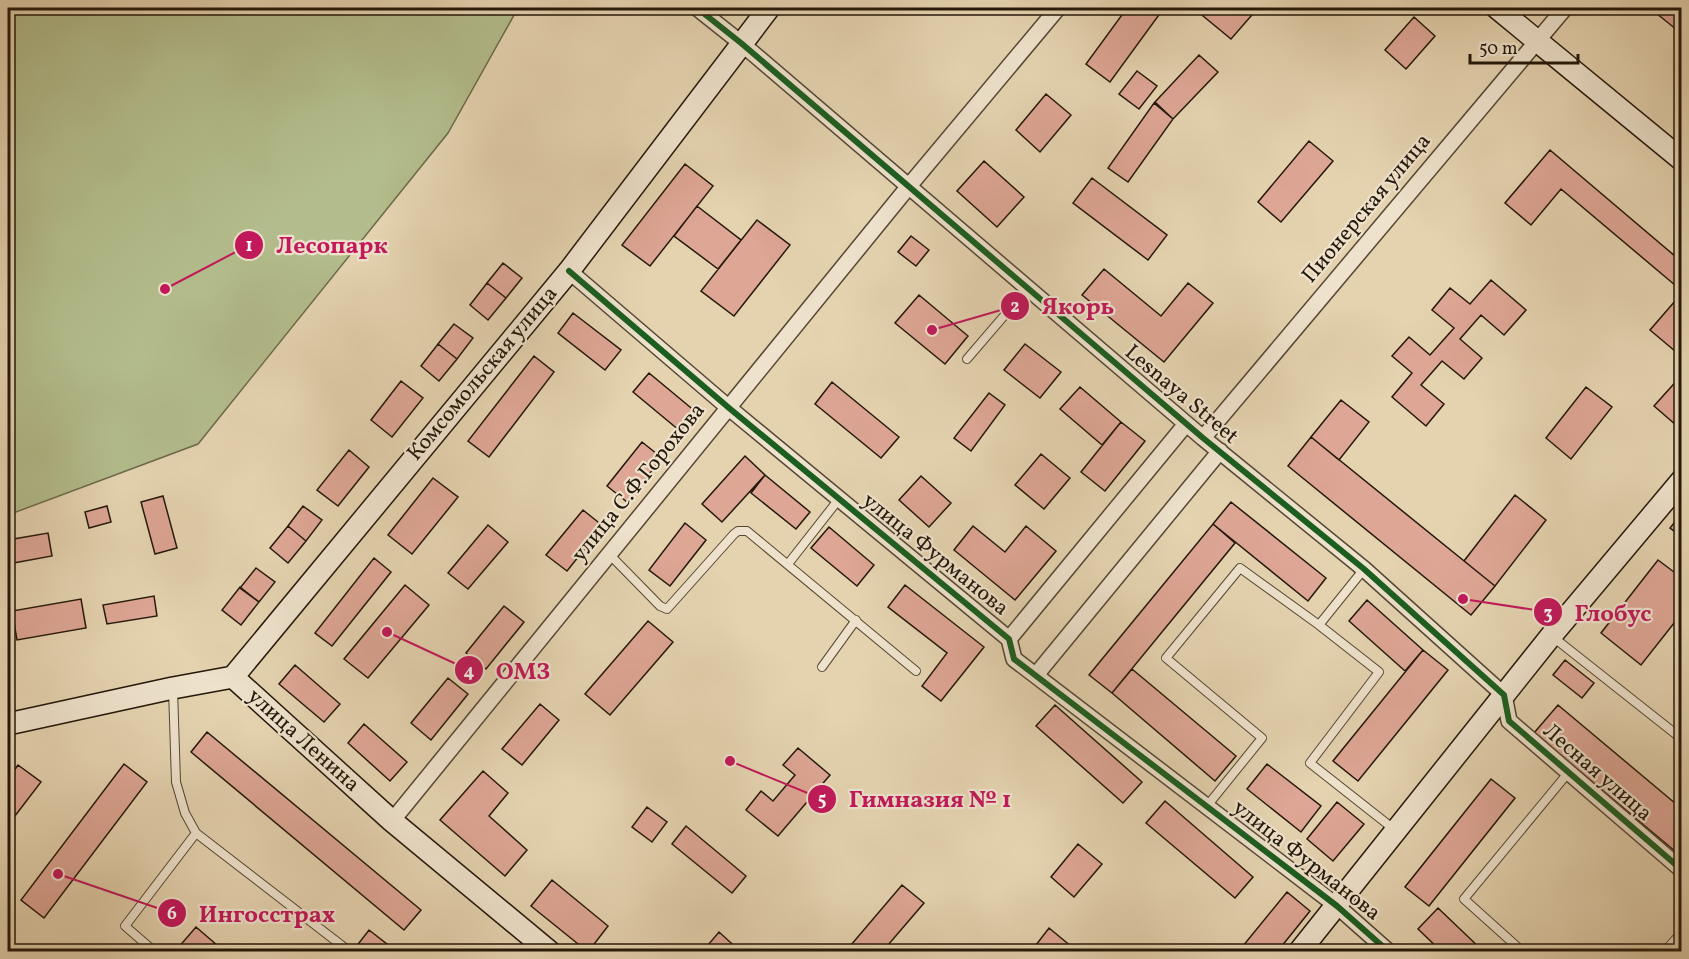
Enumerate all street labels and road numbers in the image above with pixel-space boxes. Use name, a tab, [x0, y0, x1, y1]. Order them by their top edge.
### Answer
street label: Пионерская улица	[1295, 127, 1439, 291]
street label: Комсомольская улица	[400, 280, 566, 468]
street label: Lesnaya Street	[1117, 338, 1245, 452]
street label: улица С.Ф.Горохова	[565, 397, 713, 569]
street label: улица Фурманова	[855, 486, 1015, 624]
street label: улица Ленина	[240, 682, 366, 800]
street label: Лесная улица	[1536, 717, 1658, 829]
street label: улица Фурманова	[1225, 793, 1387, 929]

